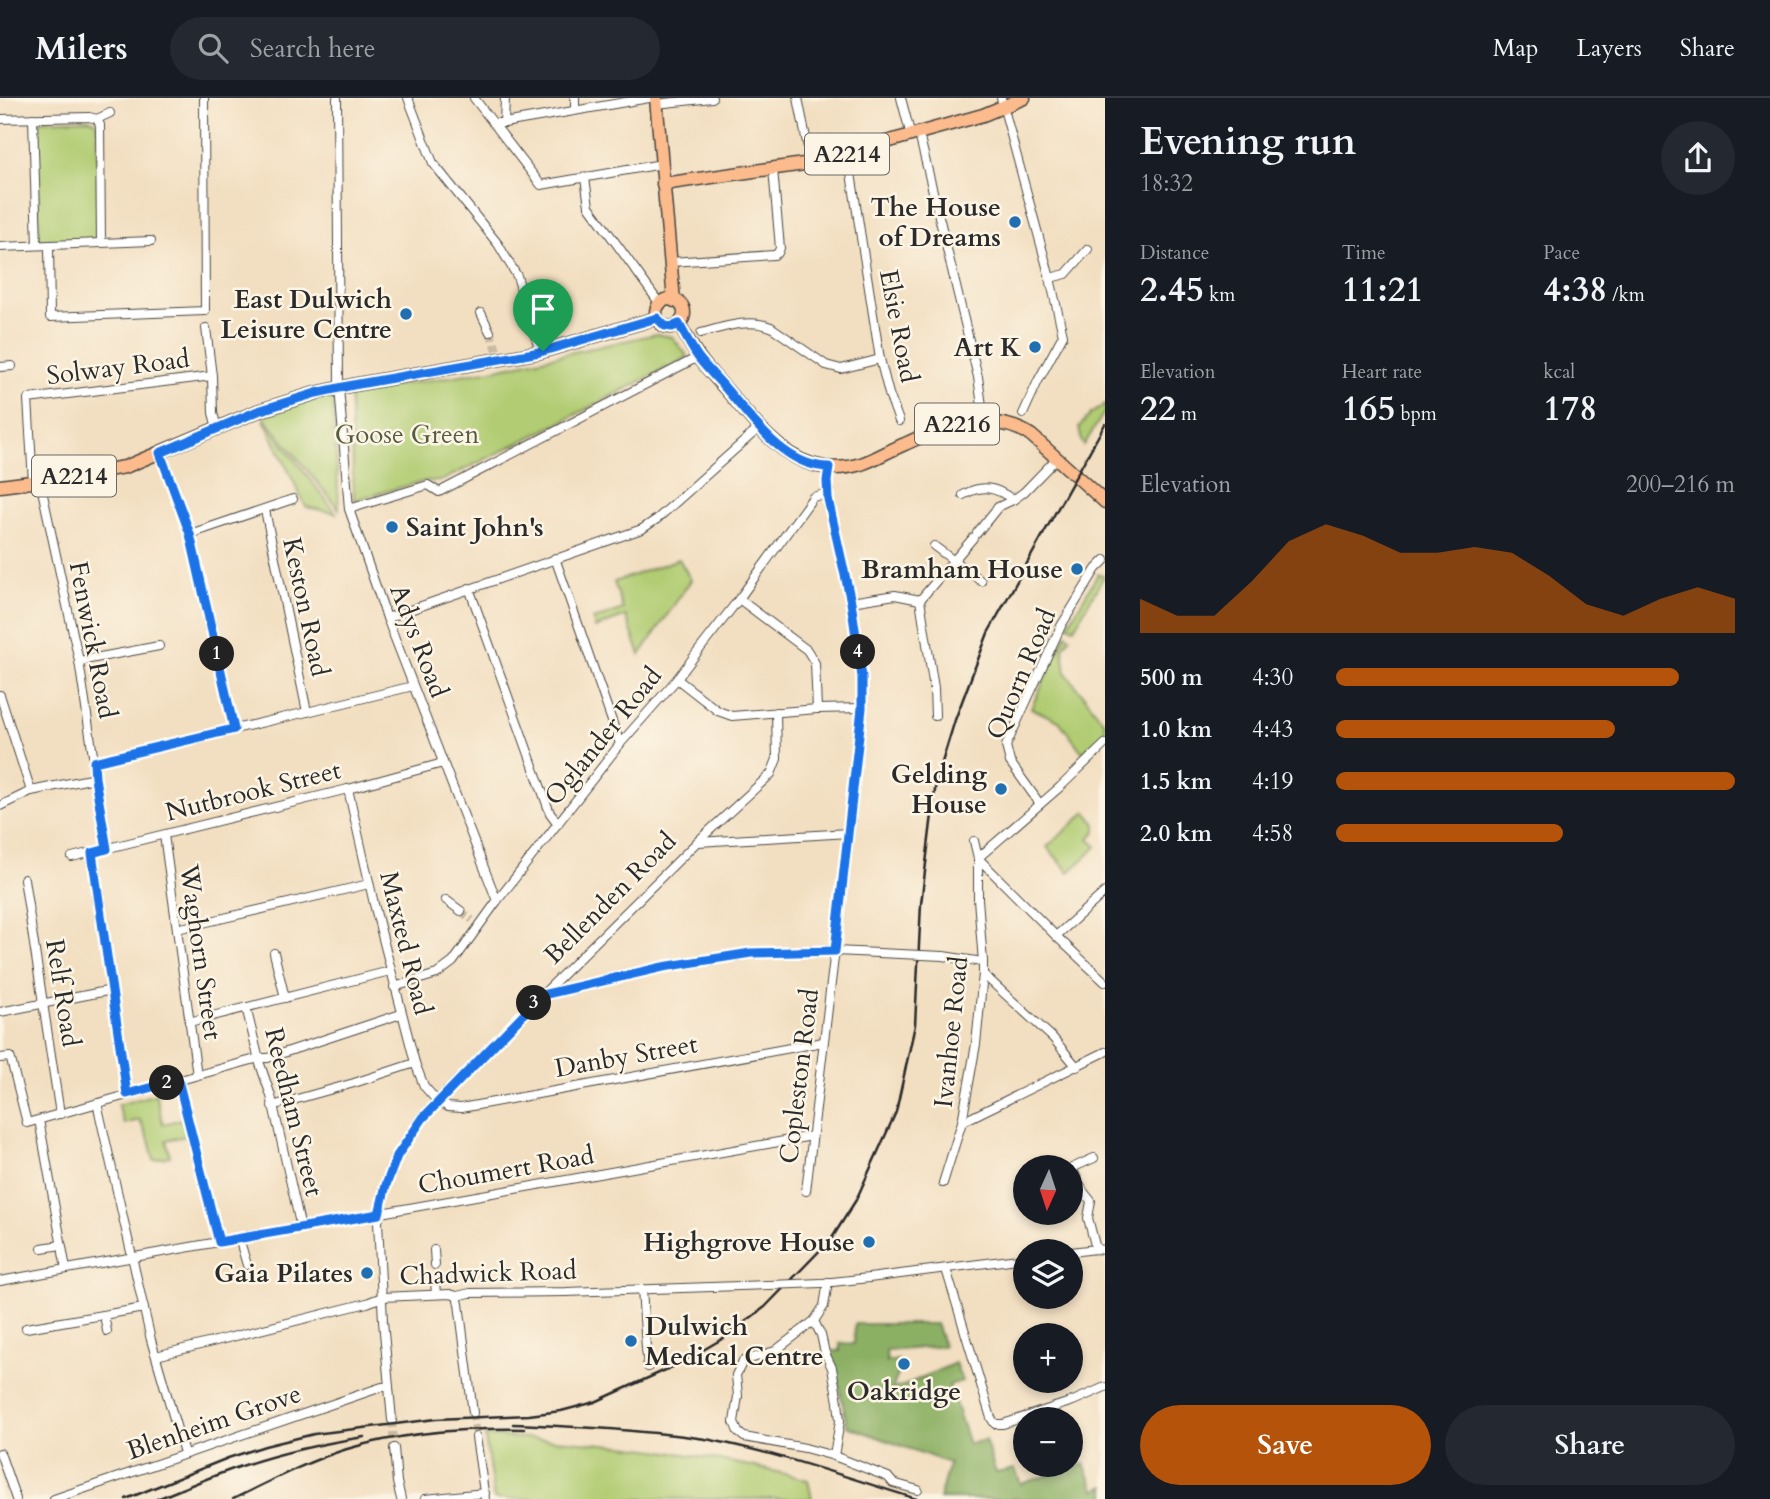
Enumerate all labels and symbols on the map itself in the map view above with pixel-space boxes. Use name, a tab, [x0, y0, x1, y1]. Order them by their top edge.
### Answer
road number: A2214	[805, 134, 889, 174]
place label: The House of Dreams	[871, 190, 1001, 255]
marker: The House of Dreams	[1007, 214, 1023, 230]
street label: Elsie Road	[871, 266, 927, 386]
pin	[513, 279, 573, 351]
place label: East Dulwich Leisure Centre	[221, 282, 392, 347]
marker: East Dulwich Leisure Centre	[398, 306, 414, 322]
place label: Art K	[954, 330, 1021, 365]
marker: Art K	[1027, 339, 1043, 355]
street label: Solway Road	[45, 341, 192, 393]
road number: A2216	[915, 404, 999, 444]
park label: Goose Green	[335, 417, 480, 452]
road number: A2214	[32, 456, 116, 496]
place label: Saint John's	[406, 510, 544, 545]
marker: Saint John's	[384, 519, 400, 535]
street label: Keston Road	[274, 534, 338, 680]
place label: Bramham House	[861, 552, 1063, 587]
street label: Fenwick Road	[61, 558, 125, 722]
marker: Bramham House	[1069, 561, 1085, 577]
street label: Adys Road	[381, 579, 457, 703]
street label: Quorn Road	[978, 603, 1064, 745]
pin: 4	[840, 634, 876, 670]
pin: 1	[200, 636, 234, 672]
street label: Oglander Road	[536, 659, 670, 813]
street label: Nutbrook Street	[162, 752, 344, 830]
place label: Gelding House	[891, 757, 987, 822]
marker: Gelding House	[993, 781, 1009, 797]
street label: Bellenden Road	[536, 824, 684, 972]
street label: Waghorn Street	[171, 861, 231, 1042]
street label: Maxted Road	[371, 868, 441, 1019]
street label: Relf Road	[37, 937, 89, 1049]
street label: Ivanhoe Road	[926, 954, 976, 1110]
pin: 3	[516, 986, 552, 1020]
street label: Copleston Road	[771, 986, 827, 1166]
street label: Reedham Street	[256, 1024, 332, 1200]
street label: Danby Street	[552, 1026, 700, 1086]
pin: 2	[150, 1066, 184, 1100]
street label: Choumert Road	[415, 1137, 597, 1203]
north arrow	[1013, 1155, 1083, 1225]
place label: Highgrove House	[643, 1225, 855, 1260]
marker: Highgrove House	[861, 1234, 877, 1250]
street label: Chadwick Road	[399, 1252, 577, 1294]
place label: Gaia Pilates	[214, 1256, 353, 1291]
marker: Gaia Pilates	[359, 1265, 375, 1281]
place label: Dulwich Medical Centre	[645, 1309, 824, 1374]
marker: Dulwich Medical Centre	[623, 1333, 639, 1349]
marker: Oakridge	[896, 1356, 912, 1372]
place label: Oakridge	[847, 1374, 961, 1409]
street label: Blenheim Grove	[122, 1376, 306, 1468]

